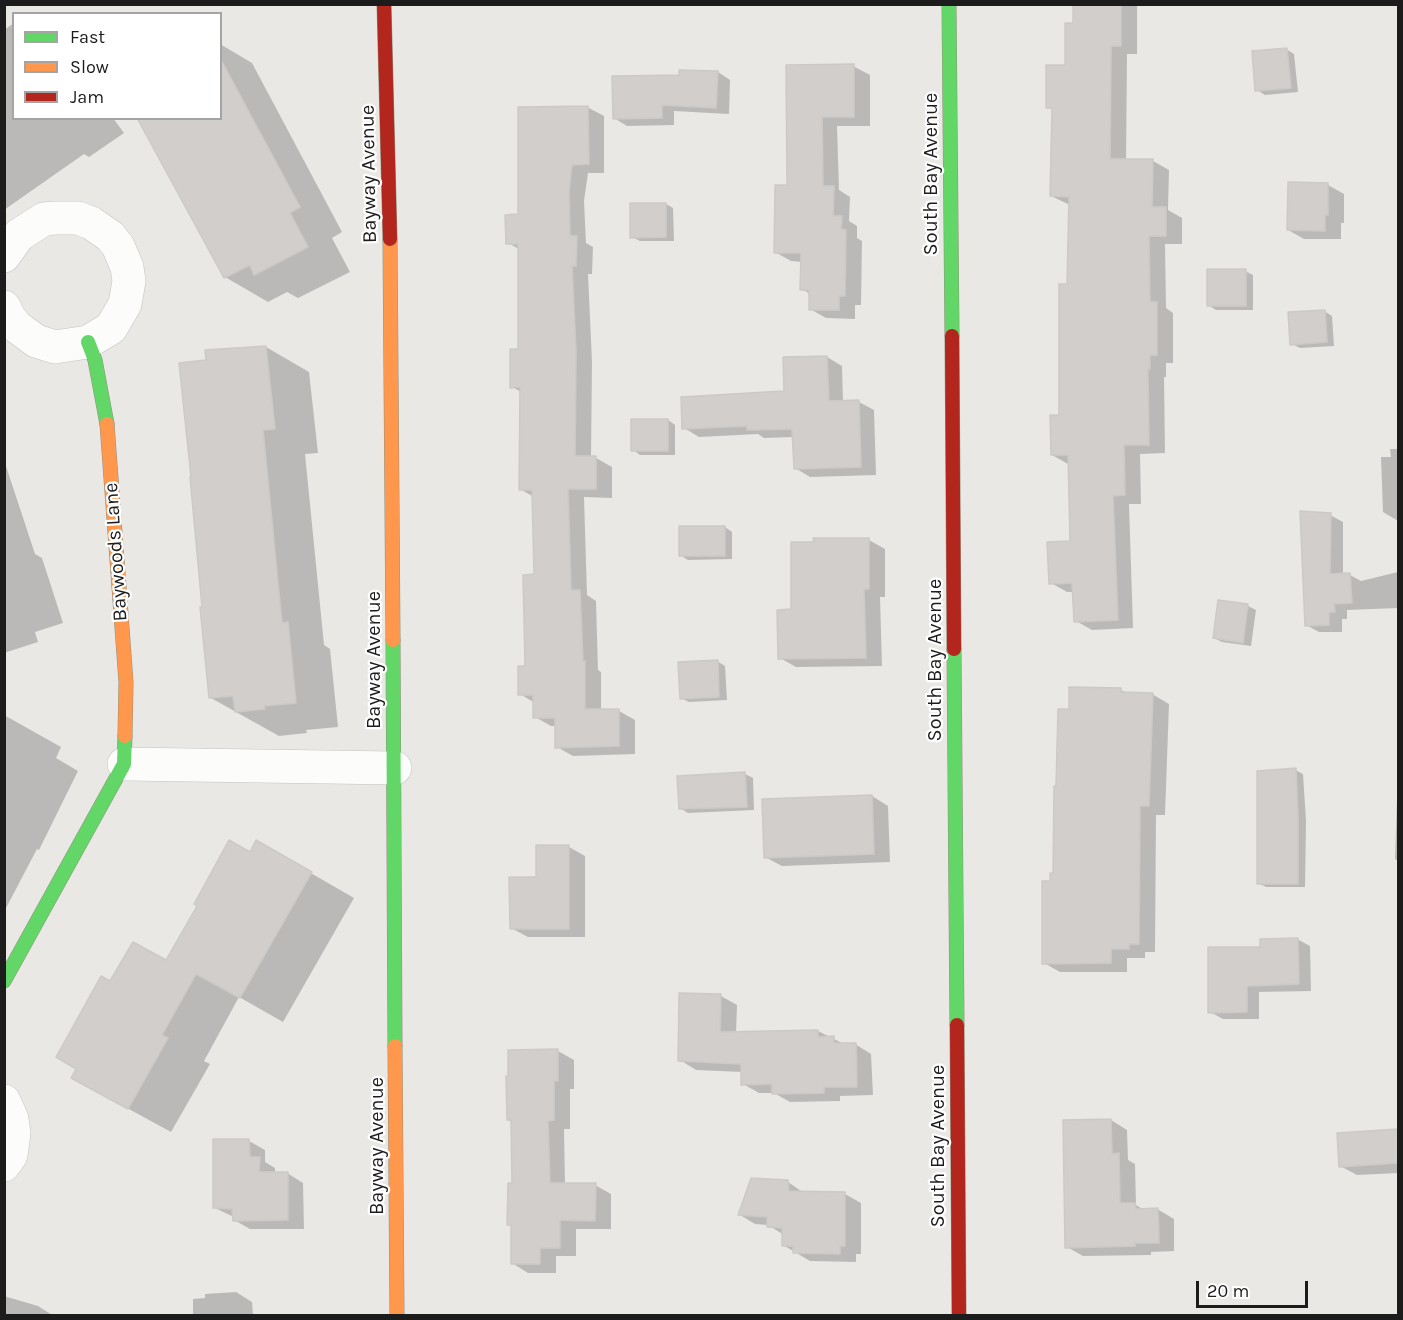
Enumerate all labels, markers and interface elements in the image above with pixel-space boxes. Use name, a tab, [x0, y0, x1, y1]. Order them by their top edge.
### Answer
legend	[12, 12, 222, 120]
text: Fast	[70, 26, 105, 48]
text: Slow	[70, 56, 109, 78]
text: Jam	[70, 86, 104, 108]
street label: South Bay Avenue	[919, 93, 943, 255]
street label: Bayway Avenue	[356, 105, 382, 243]
street label: Baywoods Lane	[99, 482, 133, 622]
street label: South Bay Avenue	[923, 579, 947, 741]
street label: Bayway Avenue	[362, 591, 386, 729]
street label: South Bay Avenue	[926, 1065, 950, 1227]
street label: Bayway Avenue	[365, 1077, 389, 1215]
scale bar	[1199, 1269, 1312, 1307]
text: 20 m	[1207, 1280, 1249, 1302]

